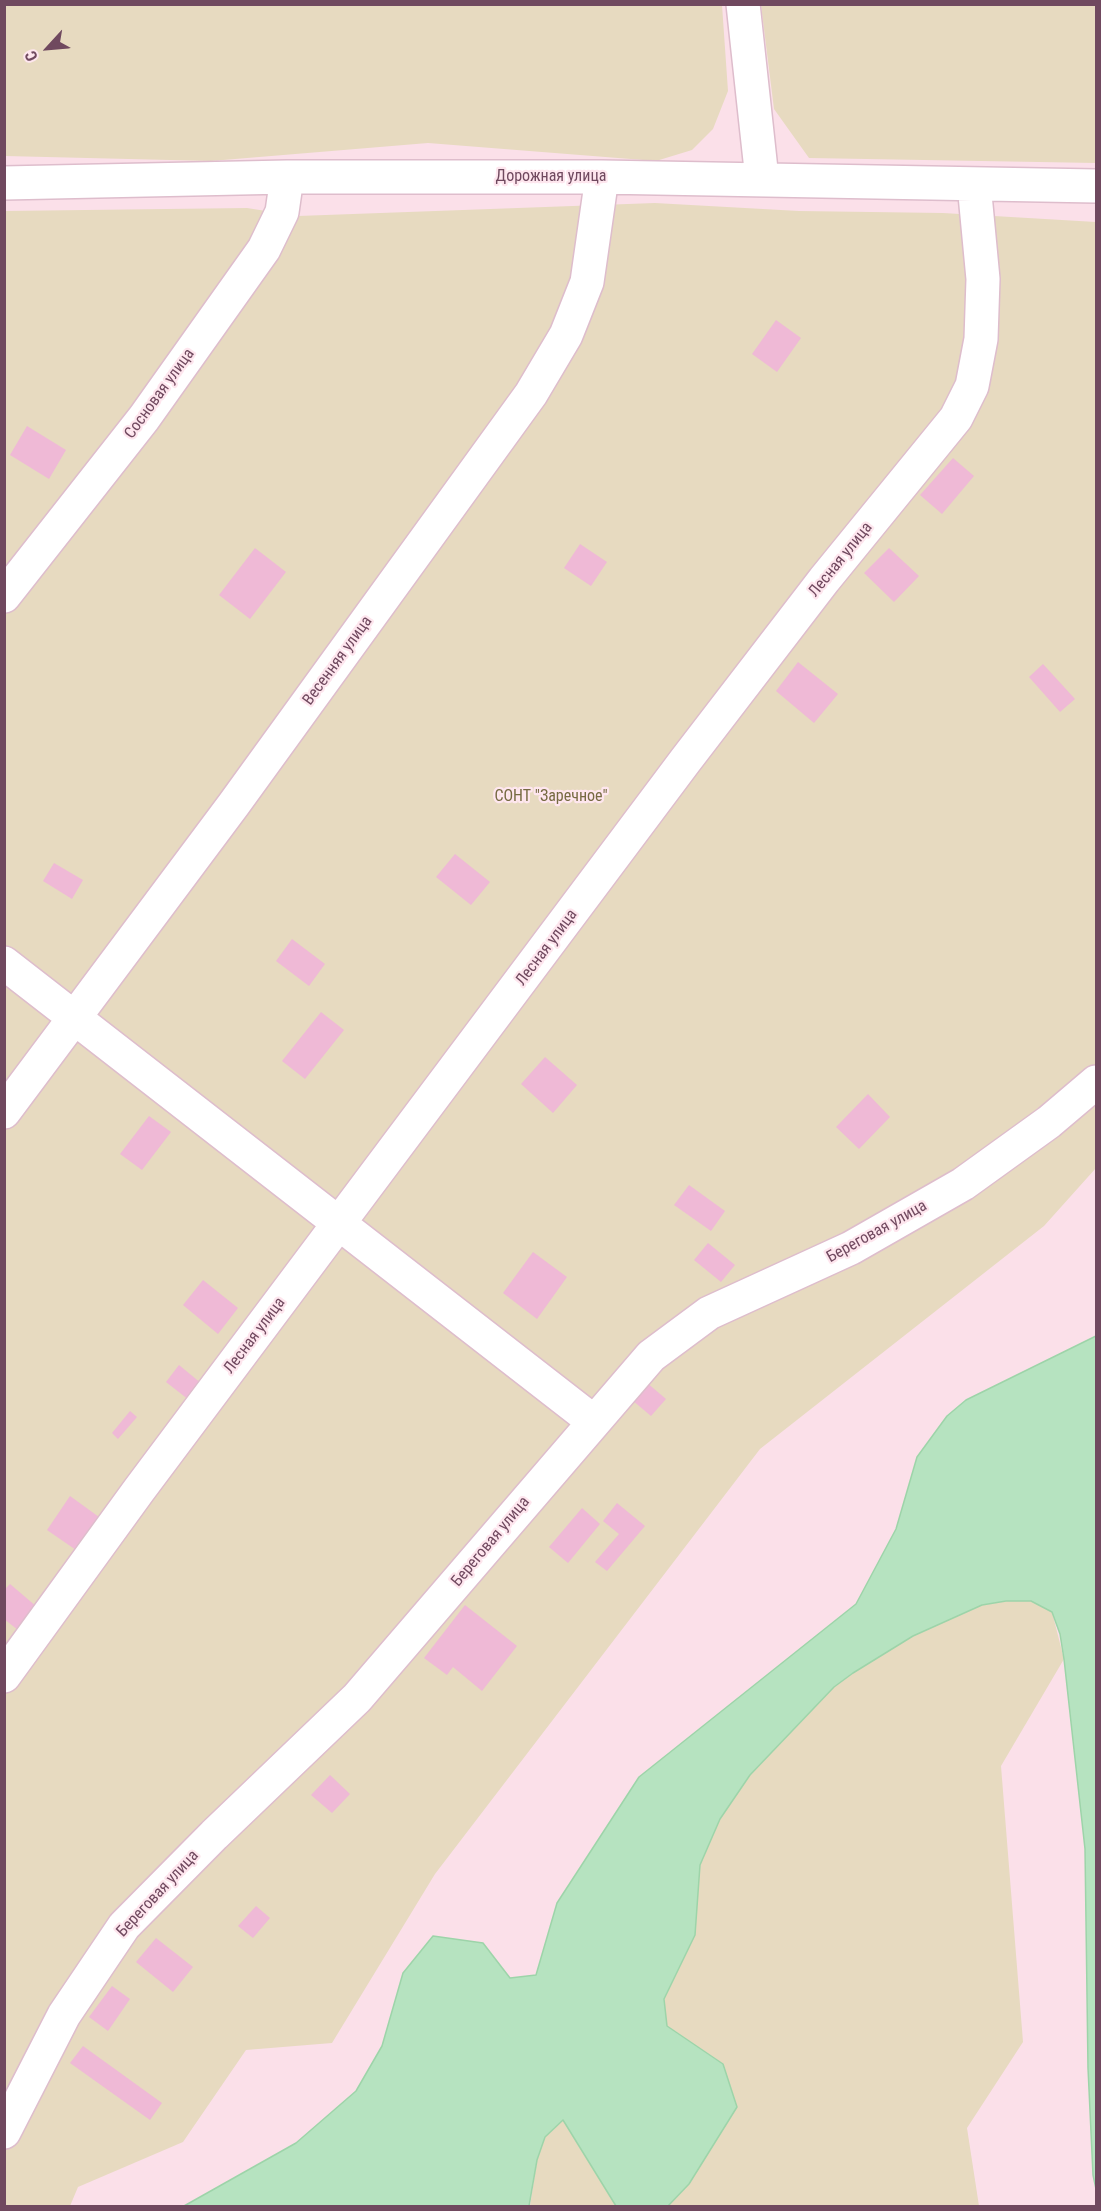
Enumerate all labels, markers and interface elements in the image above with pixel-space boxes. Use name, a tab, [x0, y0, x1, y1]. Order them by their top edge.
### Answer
north arrow	[18, 18, 78, 78]
text: С	[21, 48, 42, 64]
street label: Дорожная улица	[496, 167, 606, 187]
street label: Сосновая улица	[121, 345, 199, 443]
street label: Лесная улица	[805, 519, 877, 601]
street label: Весенняя улица	[299, 613, 377, 709]
park label: СОНТ "Заречное"	[494, 787, 608, 807]
street label: Лесная улица	[512, 906, 582, 990]
street label: Береговая улица	[824, 1197, 930, 1267]
street label: Лесная улица	[220, 1294, 290, 1378]
street label: Береговая улица	[448, 1493, 534, 1591]
street label: Береговая улица	[113, 1847, 203, 1941]

